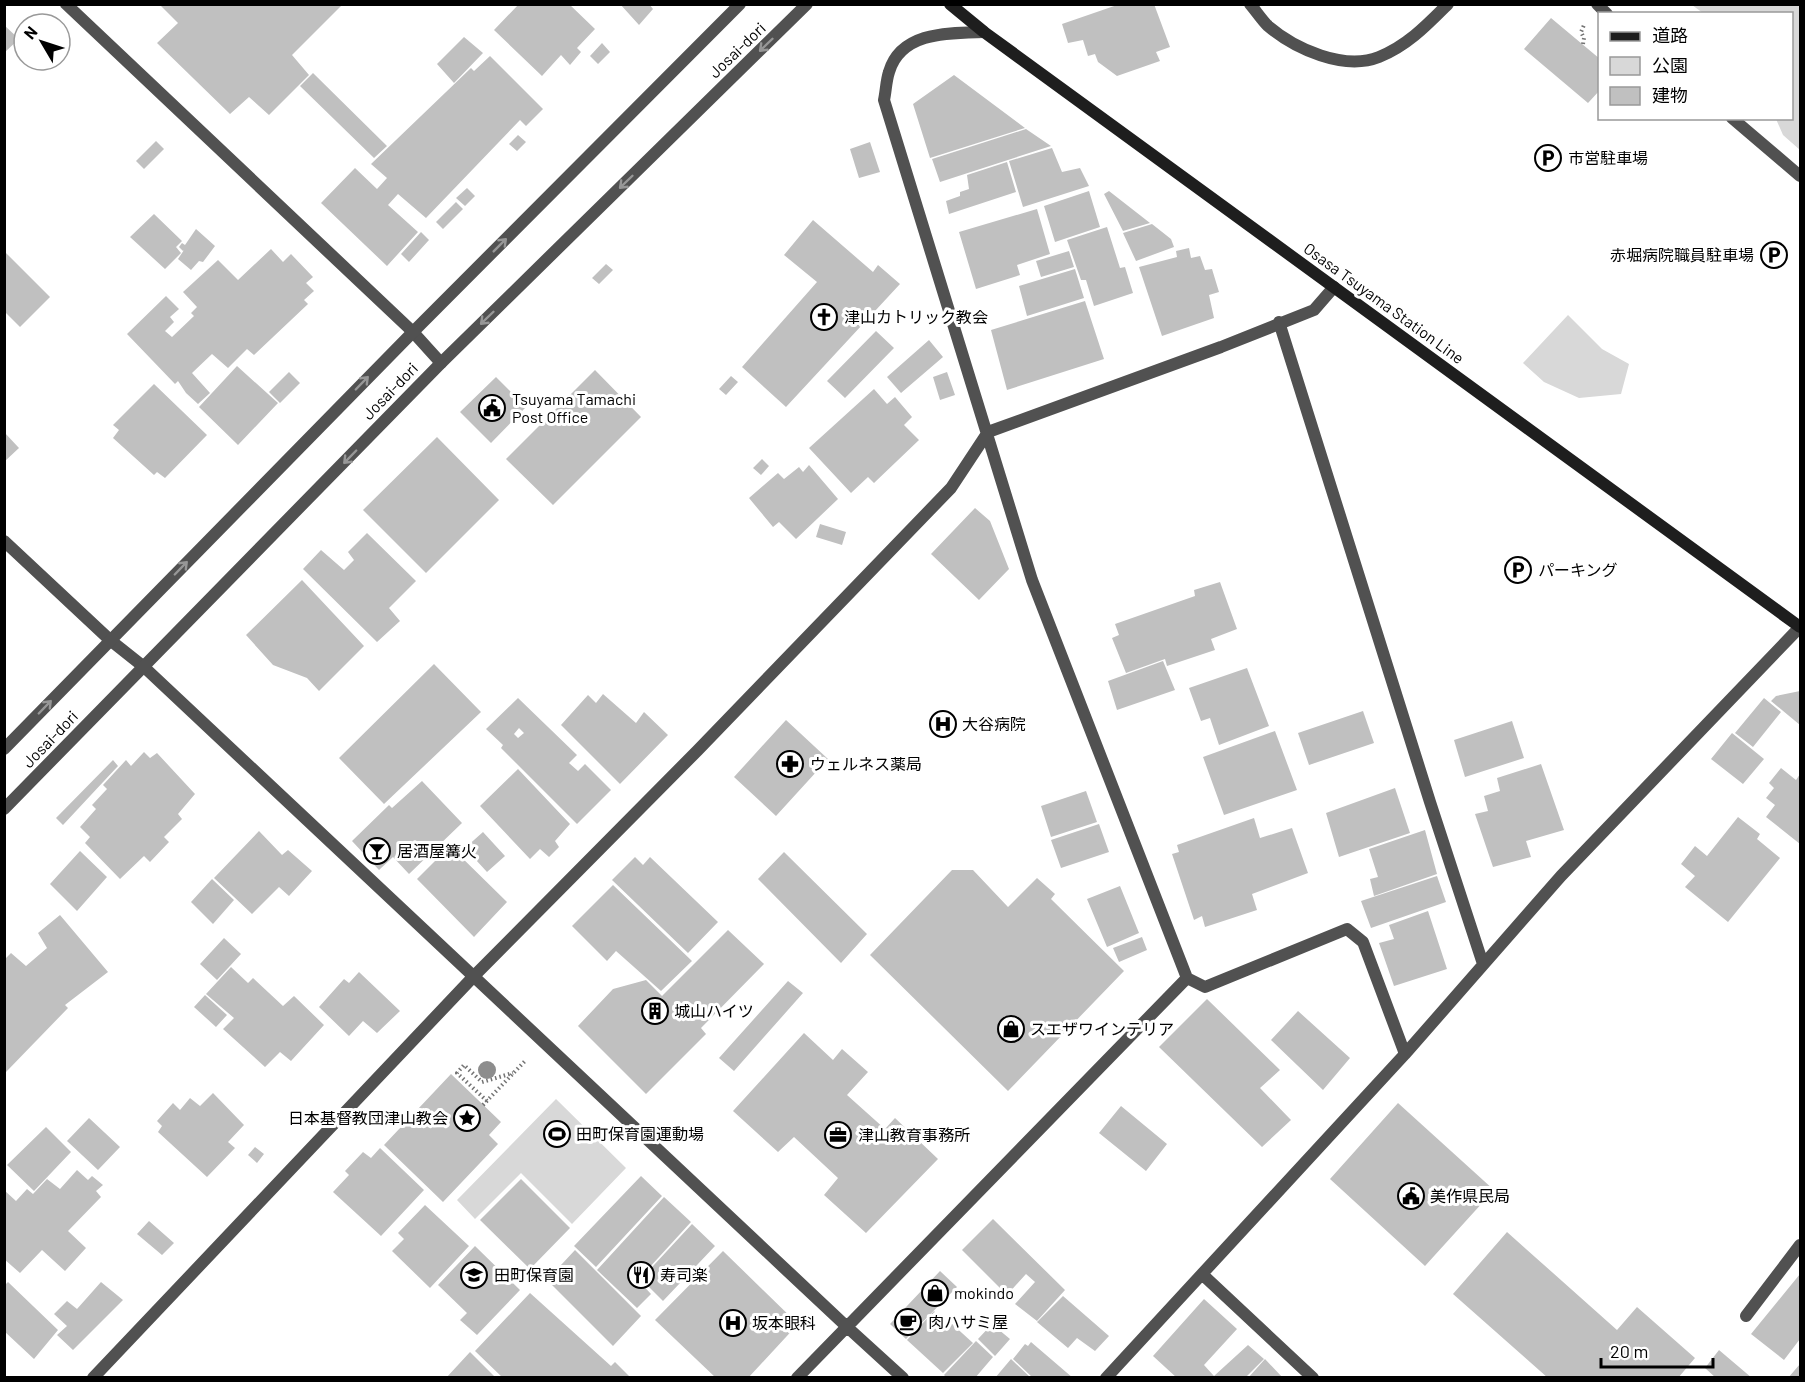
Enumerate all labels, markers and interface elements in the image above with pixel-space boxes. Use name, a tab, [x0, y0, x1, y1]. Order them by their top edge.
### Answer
north arrow	[12, 12, 72, 72]
legend	[1598, 12, 1793, 120]
street label: Josai-dori	[704, 18, 769, 81]
text: N	[19, 22, 41, 42]
text: 道路	[1652, 24, 1688, 46]
one-way arrow	[758, 38, 773, 53]
text: 公園	[1652, 54, 1688, 76]
text: 建物	[1652, 84, 1688, 106]
parking icon: 市営駐車場	[1533, 143, 1563, 173]
place label: 市営駐車場	[1568, 148, 1648, 167]
one-way arrow	[619, 174, 634, 189]
one-way arrow	[492, 238, 507, 253]
street label: Osasa Tsuyama Station Line	[1300, 238, 1468, 367]
parking icon: 赤堀病院職員駐車場	[1759, 240, 1789, 270]
place label: 赤堀病院職員駐車場	[1610, 245, 1754, 264]
church icon: 津山カトリック教会	[809, 302, 839, 332]
place label: 津山カトリック教会	[844, 307, 988, 326]
one-way arrow	[479, 311, 494, 325]
street label: Josai-dori	[358, 358, 421, 423]
one-way arrow	[355, 376, 370, 391]
place label: Tsuyama Tamachi Post Office	[512, 389, 636, 426]
public building icon: Tsuyama Tamachi Post Office	[477, 393, 507, 423]
one-way arrow	[342, 449, 357, 464]
parking icon: パーキング	[1503, 555, 1533, 585]
one-way arrow	[174, 560, 189, 575]
place label: パーキング	[1538, 560, 1618, 579]
one-way arrow	[38, 700, 53, 715]
street label: Josai-dori	[18, 706, 81, 771]
hospital icon: 大谷病院	[928, 709, 958, 739]
place label: 大谷病院	[962, 714, 1026, 733]
pharmacy icon: ウェルネス薬局	[775, 749, 805, 779]
place label: ウェルネス薬局	[810, 754, 922, 773]
bar icon: 居酒屋篝火	[362, 836, 392, 866]
place label: 居酒屋篝火	[397, 841, 477, 860]
building icon: 城山ハイツ	[640, 996, 670, 1026]
place label: 城山ハイツ	[674, 1001, 754, 1020]
shop icon: スエザワインテリア	[996, 1014, 1026, 1044]
place label: スエザワインテリア	[1030, 1019, 1174, 1038]
place icon: 日本基督教団津山教会	[452, 1103, 482, 1133]
place label: 日本基督教団津山教会	[288, 1108, 448, 1127]
sports icon: 田町保育園運動場	[542, 1119, 572, 1149]
office icon: 津山教育事務所	[823, 1120, 853, 1150]
place label: 田町保育園運動場	[576, 1124, 704, 1143]
place label: 津山教育事務所	[858, 1125, 970, 1144]
public building icon: 美作県民局	[1396, 1181, 1426, 1211]
place label: 美作県民局	[1430, 1186, 1510, 1205]
school or university icon: 田町保育園	[459, 1260, 489, 1290]
restaurant icon: 寿司楽	[626, 1260, 656, 1290]
place label: 田町保育園	[494, 1265, 574, 1284]
place label: 寿司楽	[660, 1265, 708, 1284]
shop icon: mokindo	[920, 1278, 950, 1308]
place label: mokindo	[954, 1283, 1014, 1302]
cafe icon: 肉ハサミ屋	[893, 1307, 923, 1337]
hospital icon: 坂本眼科	[718, 1308, 748, 1338]
place label: 肉ハサミ屋	[928, 1312, 1008, 1331]
place label: 坂本眼科	[752, 1313, 816, 1332]
scale bar	[1601, 1331, 1714, 1369]
text: 20 m	[1610, 1340, 1648, 1362]

